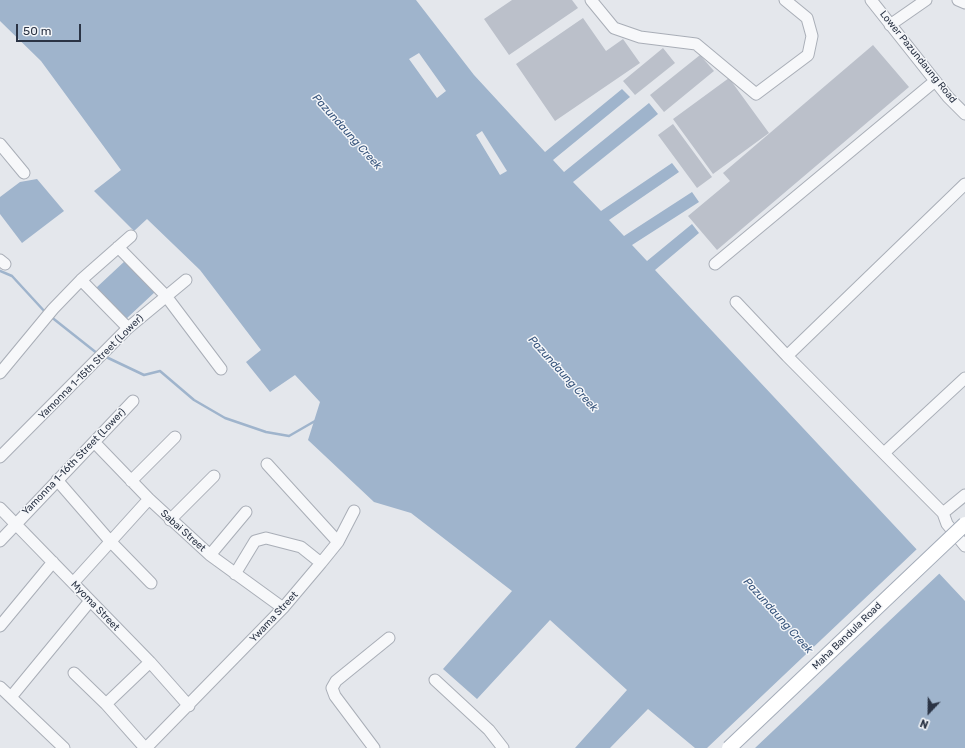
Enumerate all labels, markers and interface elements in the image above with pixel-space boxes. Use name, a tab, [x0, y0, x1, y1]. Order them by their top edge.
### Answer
street label: Lower Pazundaung Road	[877, 8, 959, 106]
scale bar	[18, 16, 83, 42]
text: 50 m	[23, 24, 51, 38]
water label: Pazundaung Creek	[310, 91, 384, 173]
street label: Yamonna 1-15th Street (Lower)	[36, 312, 146, 422]
water label: Pazundaung Creek	[526, 333, 600, 415]
street label: Yamonna 1-16th Street (Lower)	[20, 406, 128, 518]
street label: Sabai Street	[158, 507, 208, 555]
water label: Pazundaung Creek	[741, 575, 815, 657]
street label: Myoma Street	[68, 579, 122, 633]
street label: Ywama Street	[247, 589, 301, 645]
street label: Maha Bandula Road	[810, 600, 884, 672]
north arrow	[909, 692, 949, 732]
text: N	[918, 716, 930, 731]

